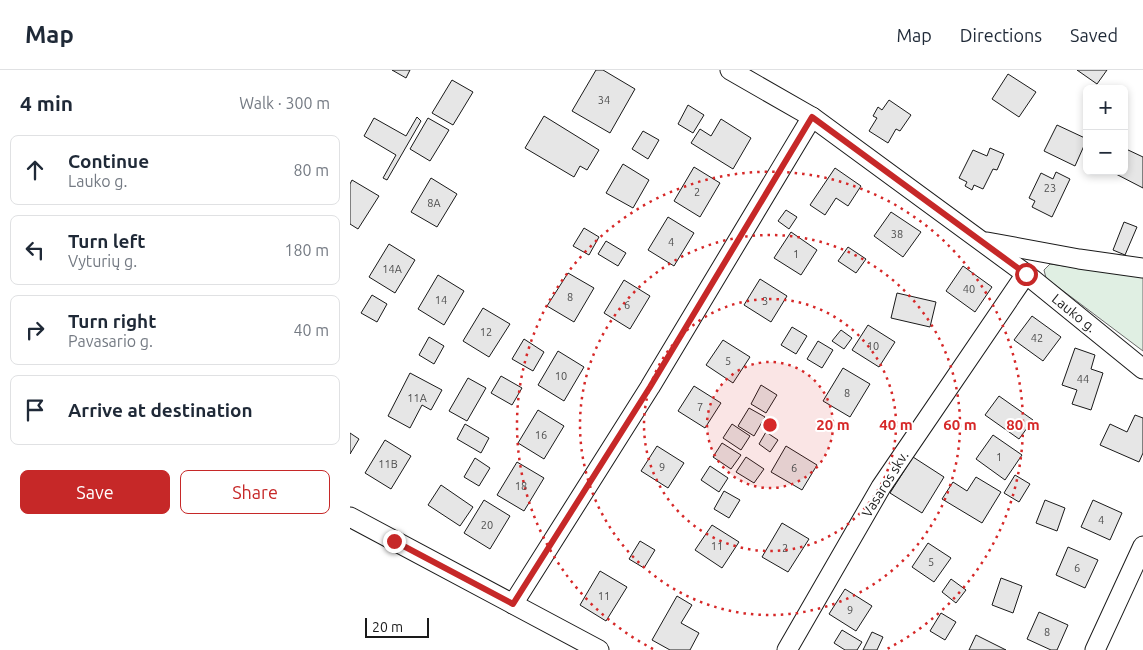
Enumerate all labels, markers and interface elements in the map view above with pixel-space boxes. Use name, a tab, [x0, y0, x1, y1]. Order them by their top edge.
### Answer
text: Map	[25, 21, 74, 48]
text: Map	[896, 25, 932, 45]
text: Directions	[960, 25, 1042, 45]
text: Saved	[1070, 25, 1118, 45]
map controls	[1083, 85, 1128, 175]
button: +	[1083, 85, 1128, 130]
text: 4 min	[20, 91, 73, 115]
text: Walk · 300 m	[239, 94, 330, 112]
house number: 34	[598, 94, 610, 106]
button: −	[1083, 130, 1128, 175]
text: Continue	[68, 150, 149, 172]
icon: ahead	[21, 156, 49, 184]
text: 80 m	[293, 161, 329, 179]
text: Lauko g.	[68, 172, 127, 190]
house number: 23	[1044, 182, 1056, 194]
house number: 2	[694, 186, 700, 198]
house number: 8A	[427, 197, 442, 209]
house number: 38	[891, 228, 903, 240]
text: Turn left	[68, 230, 146, 252]
icon: left	[21, 236, 49, 264]
house number: 4	[668, 236, 674, 248]
text: 180 m	[284, 241, 329, 259]
house number: 1	[793, 248, 799, 260]
text: Vyturių g.	[68, 252, 137, 270]
house number: 14A	[382, 263, 403, 275]
route start	[1015, 263, 1038, 286]
house number: 40	[963, 283, 975, 295]
street label: Lauko g.	[1049, 290, 1099, 336]
house number: 8	[567, 291, 573, 303]
house number: 14	[435, 294, 447, 306]
house number: 3	[762, 295, 768, 307]
house number: 6	[624, 299, 630, 311]
text: Turn right	[68, 310, 156, 332]
icon: right	[21, 316, 49, 344]
text: 40 m	[293, 321, 329, 339]
house number: 12	[480, 326, 492, 338]
text: Pavasario g.	[68, 332, 153, 350]
house number: 42	[1031, 332, 1043, 344]
house number: 10	[867, 340, 879, 352]
house number: 5	[725, 355, 731, 367]
house number: 10	[555, 370, 567, 382]
house number: 44	[1077, 373, 1089, 385]
house number: 8	[844, 387, 850, 399]
house number: 11A	[407, 392, 428, 404]
icon: arrive	[21, 396, 49, 424]
text: Arrive at destination	[68, 399, 253, 421]
house number: 7	[697, 401, 703, 413]
centre of rings	[761, 416, 779, 434]
text: 20 m	[816, 416, 850, 433]
text: 40 m	[879, 416, 913, 433]
text: 60 m	[943, 416, 977, 433]
text: 80 m	[1006, 416, 1040, 433]
house number: 16	[535, 429, 547, 441]
street label: Vasaros skv.	[858, 448, 912, 520]
house number: 1	[996, 451, 1002, 463]
house number: 11B	[378, 458, 398, 470]
house number: 9	[659, 461, 665, 473]
house number: 6	[791, 462, 797, 474]
button: Save	[20, 470, 170, 514]
button: Share	[180, 470, 330, 514]
house number: 18	[515, 480, 527, 492]
house number: 4	[1098, 514, 1104, 526]
house number: 20	[481, 519, 493, 531]
route end	[383, 530, 406, 553]
house number: 11	[711, 540, 723, 552]
house number: 2	[782, 542, 788, 554]
house number: 5	[928, 556, 934, 568]
house number: 6	[1074, 562, 1080, 574]
house number: 11	[598, 590, 610, 602]
house number: 9	[847, 604, 853, 616]
scale bar	[365, 615, 429, 638]
text: 20 m	[372, 619, 403, 635]
house number: 8	[1044, 626, 1050, 638]

